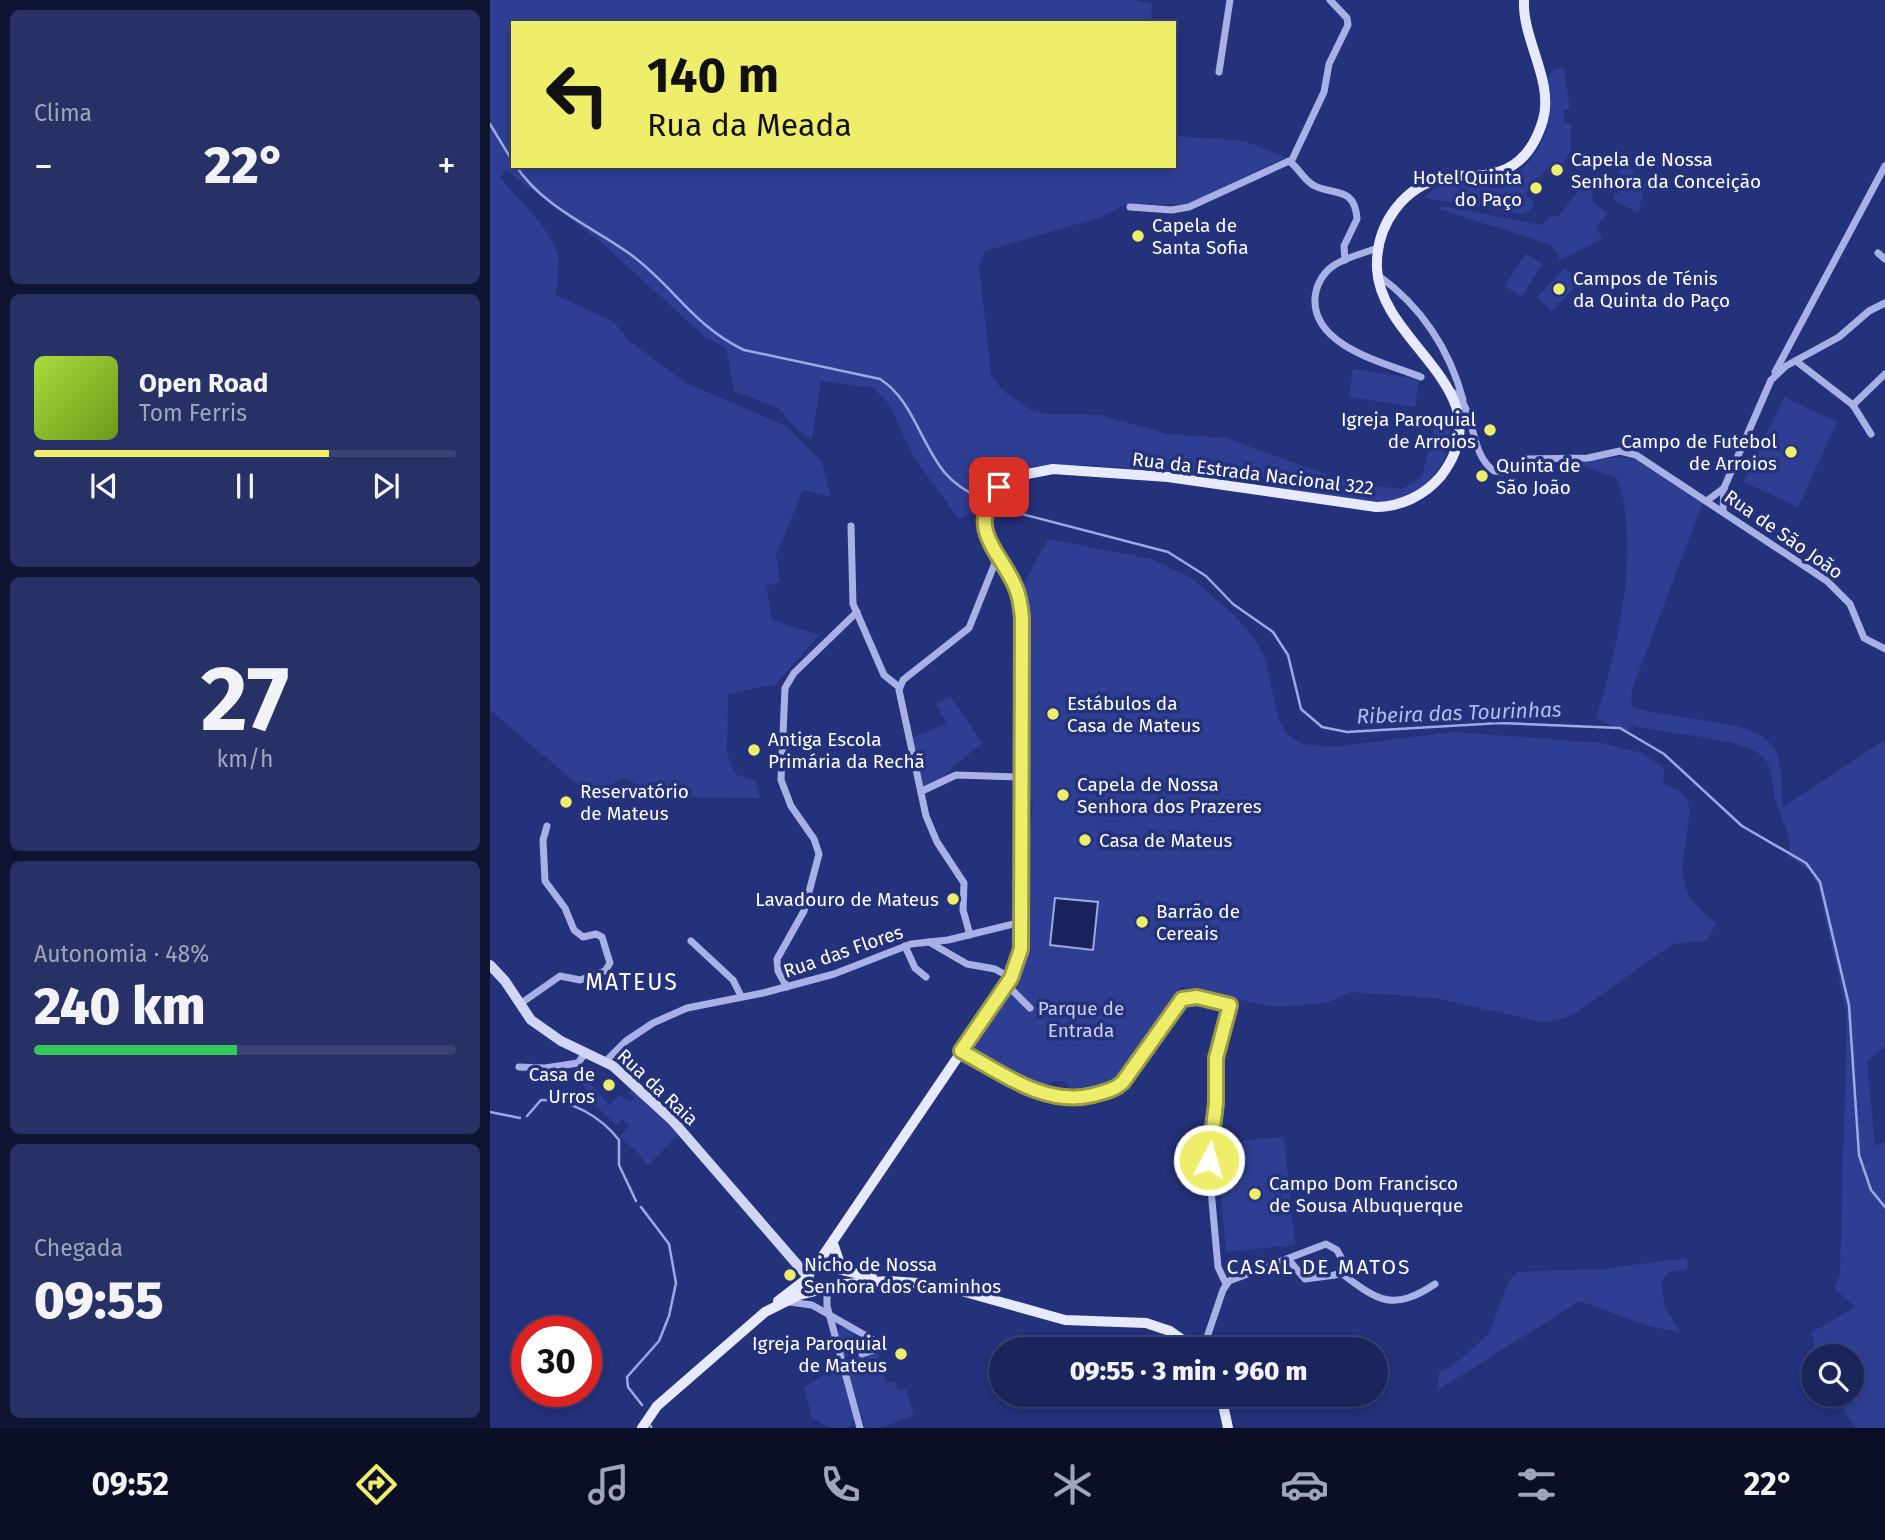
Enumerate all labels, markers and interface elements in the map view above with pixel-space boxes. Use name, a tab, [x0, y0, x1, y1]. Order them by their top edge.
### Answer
text: 140 m	[647, 46, 779, 105]
icon: left	[532, 49, 623, 140]
text: Clima	[34, 99, 92, 127]
text: Rua da Meada	[647, 106, 852, 144]
text: 22°	[204, 134, 286, 197]
text: −	[34, 143, 53, 189]
text: +	[437, 143, 456, 189]
place label: Capela de Nossa Senhora da Conceição	[1571, 148, 1761, 193]
marker: Capela de Nossa Senhora da Conceição	[1549, 162, 1565, 178]
place label: Hotel Quinta do Paço	[1413, 166, 1522, 211]
marker: Hotel Quinta do Paço	[1528, 180, 1544, 196]
place label: Capela de Santa Sofia	[1152, 214, 1249, 259]
marker: Capela de Santa Sofia	[1130, 228, 1146, 244]
place label: Campos de Ténis da Quinta do Paço	[1573, 267, 1730, 312]
marker: Campos de Ténis da Quinta do Paço	[1551, 281, 1567, 297]
text: Open Road	[139, 368, 268, 399]
text: Tom Ferris	[139, 399, 247, 427]
place label: Igreja Paroquial de Arroios	[1341, 408, 1476, 453]
marker: Igreja Paroquial de Arroios	[1482, 422, 1498, 438]
place label: Campo de Futebol de Arroios	[1621, 430, 1777, 475]
marker: Campo de Futebol de Arroios	[1783, 444, 1799, 460]
street label: Rua da Estrada Nacional 322	[1131, 447, 1375, 500]
place label: Quinta de São João	[1496, 454, 1581, 499]
pin	[969, 457, 1029, 517]
icon: previous	[85, 467, 123, 505]
icon: pause	[226, 467, 264, 505]
icon: next	[367, 467, 405, 505]
icon: arrive	[980, 468, 1018, 506]
marker: Quinta de São João	[1474, 468, 1490, 484]
street label: Rua de São João	[1720, 485, 1848, 584]
text: 27	[201, 645, 289, 754]
place label: Estábulos da Casa de Mateus	[1067, 692, 1201, 737]
water label: Ribeira das Tourinhas	[1356, 696, 1562, 730]
marker: Estábulos da Casa de Mateus	[1045, 706, 1061, 722]
place label: Antiga Escola Primária da Rechã	[768, 728, 925, 773]
marker: Antiga Escola Primária da Rechã	[746, 742, 762, 758]
text: km/h	[217, 745, 273, 773]
place label: Capela de Nossa Senhora dos Prazeres	[1077, 773, 1262, 818]
place label: Reservatório de Mateus	[580, 780, 689, 825]
marker: Capela de Nossa Senhora dos Prazeres	[1055, 787, 1071, 803]
marker: Reservatório de Mateus	[558, 794, 574, 810]
place label: Casa de Mateus	[1099, 829, 1233, 852]
marker: Casa de Mateus	[1077, 832, 1093, 848]
place label: Lavadouro de Mateus	[755, 888, 939, 911]
marker: Lavadouro de Mateus	[945, 891, 961, 907]
place label: Barrão de Cereais	[1156, 900, 1240, 945]
marker: Barrão de Cereais	[1134, 914, 1150, 930]
street label: Rua das Flores	[780, 920, 906, 983]
text: Autonomia · 48%	[34, 940, 209, 968]
district label: MATEUS	[585, 968, 679, 996]
text: 240 km	[34, 975, 205, 1038]
park label: Parque de Entrada	[1038, 997, 1124, 1042]
street label: Rua da Raia	[613, 1044, 703, 1131]
place label: Casa de Urros	[529, 1063, 595, 1108]
marker: Casa de Urros	[601, 1077, 617, 1093]
position arrow	[1172, 1123, 1246, 1197]
place label: Campo Dom Francisco de Sousa Albuquerque	[1269, 1172, 1463, 1217]
marker: Campo Dom Francisco de Sousa Albuquerque	[1247, 1186, 1263, 1202]
text: Chegada	[34, 1234, 123, 1262]
place label: Nicho de Nossa Senhora dos Caminhos	[804, 1253, 1001, 1298]
district label: CASAL DE MATOS	[1227, 1254, 1411, 1280]
marker: Nicho de Nossa Senhora dos Caminhos	[782, 1267, 798, 1283]
text: 09:55	[34, 1269, 164, 1332]
speed limit sign: 30	[511, 1316, 602, 1407]
place label: Igreja Paroquial de Mateus	[752, 1332, 887, 1377]
map controls	[1801, 1344, 1864, 1407]
button: search	[1801, 1344, 1864, 1407]
marker: Igreja Paroquial de Mateus	[893, 1346, 909, 1362]
text: 09:55 · 3 min · 960 m	[1070, 1356, 1307, 1387]
icon: directions	[352, 1460, 401, 1509]
icon: music	[584, 1460, 633, 1509]
icon: phone	[816, 1460, 865, 1509]
icon: climate	[1048, 1460, 1097, 1509]
icon: car	[1280, 1460, 1329, 1509]
icon: filters	[1512, 1460, 1561, 1509]
text: 09:52	[91, 1465, 169, 1503]
text: 22°	[1744, 1465, 1793, 1503]

